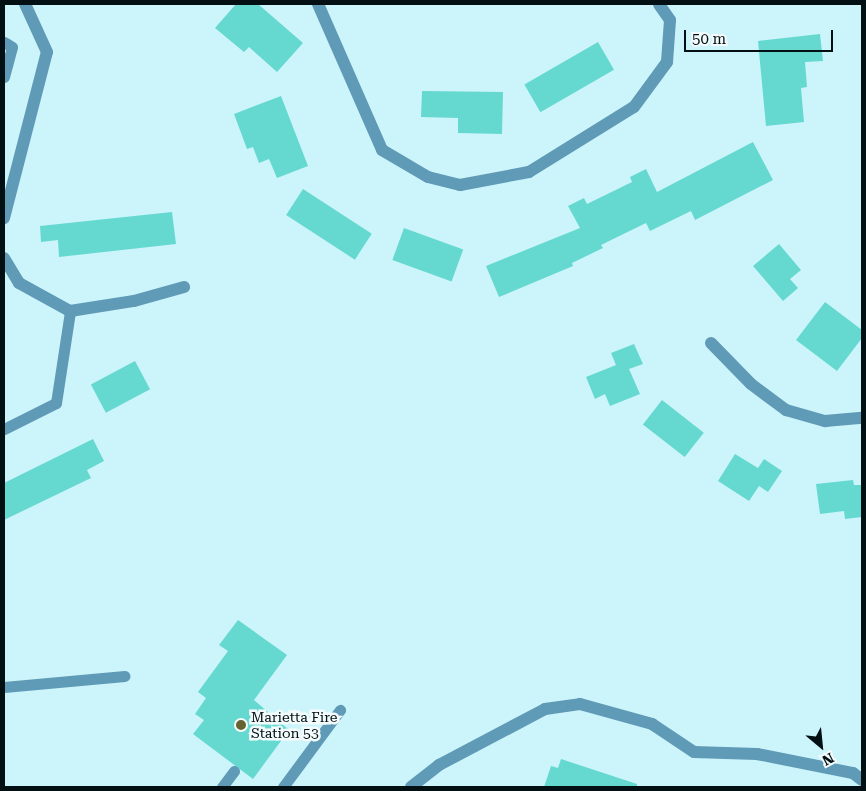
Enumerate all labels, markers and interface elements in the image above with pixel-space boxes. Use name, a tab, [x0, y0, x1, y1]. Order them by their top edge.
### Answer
scale bar	[686, 20, 835, 52]
text: 50 m	[692, 30, 726, 48]
place label: Marietta Fire Station 53	[251, 709, 338, 742]
marker: Marietta Fire Station 53	[235, 719, 247, 731]
north arrow	[796, 721, 846, 771]
text: N	[820, 750, 837, 769]

